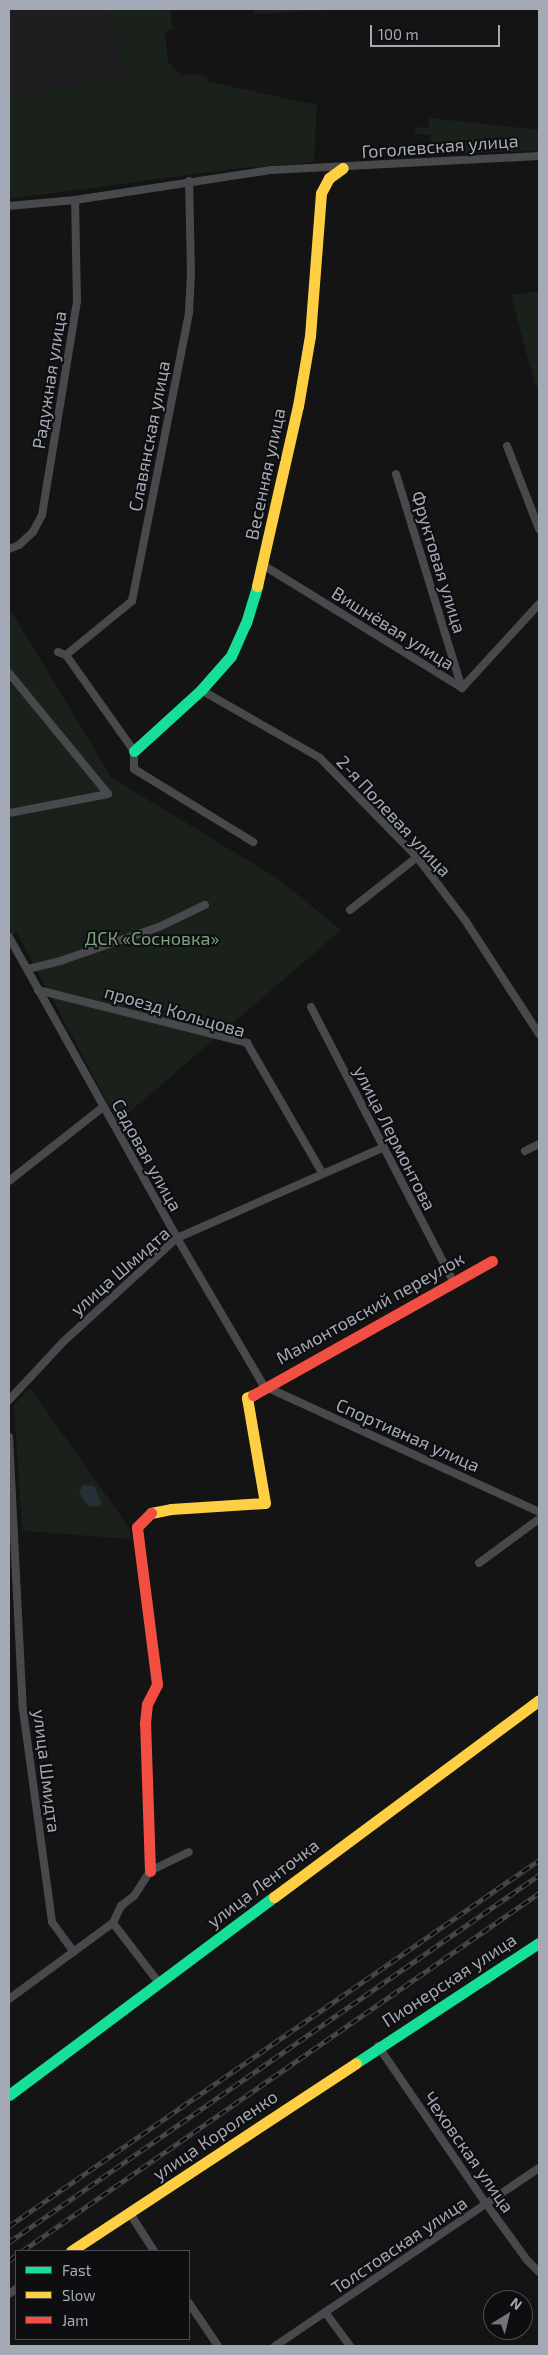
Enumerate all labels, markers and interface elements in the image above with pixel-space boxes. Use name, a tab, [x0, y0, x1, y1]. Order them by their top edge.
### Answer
scale bar	[373, 15, 503, 47]
text: 100 m	[378, 25, 419, 43]
street label: Гоголевская улица	[361, 130, 519, 162]
street label: Радужная улица	[27, 310, 71, 450]
street label: Славянская улица	[124, 359, 174, 513]
street label: Весенняя улица	[240, 406, 290, 542]
street label: Фруктовая улица	[407, 488, 471, 636]
street label: Вишнёвая улица	[328, 582, 458, 674]
street label: 2-я Полевая улица	[332, 751, 456, 881]
park label: ДСК «Сосновка»	[85, 927, 219, 949]
street label: проезд Кольцова	[102, 981, 248, 1041]
street label: улица Лермонтова	[349, 1062, 441, 1214]
street label: Садовая улица	[107, 1095, 187, 1215]
street label: улица Шмидта	[66, 1222, 174, 1320]
street label: Мамонтовский переулок	[272, 1247, 468, 1369]
street label: Спортивная улица	[333, 1394, 483, 1476]
street label: улица Шмидта	[29, 1708, 65, 1834]
street label: улица Ленточка	[203, 1834, 323, 1932]
street label: Пионерская улица	[378, 1928, 520, 2032]
street label: улица Короленко	[148, 2085, 282, 2185]
street label: Чеховская улица	[419, 2087, 519, 2217]
street label: Толстовская улица	[327, 2192, 471, 2298]
legend	[15, 2250, 190, 2340]
text: Fast	[62, 2261, 91, 2279]
text: Slow	[62, 2286, 96, 2304]
north arrow	[483, 2290, 533, 2340]
text: N	[507, 2293, 526, 2313]
text: Jam	[62, 2311, 88, 2329]

